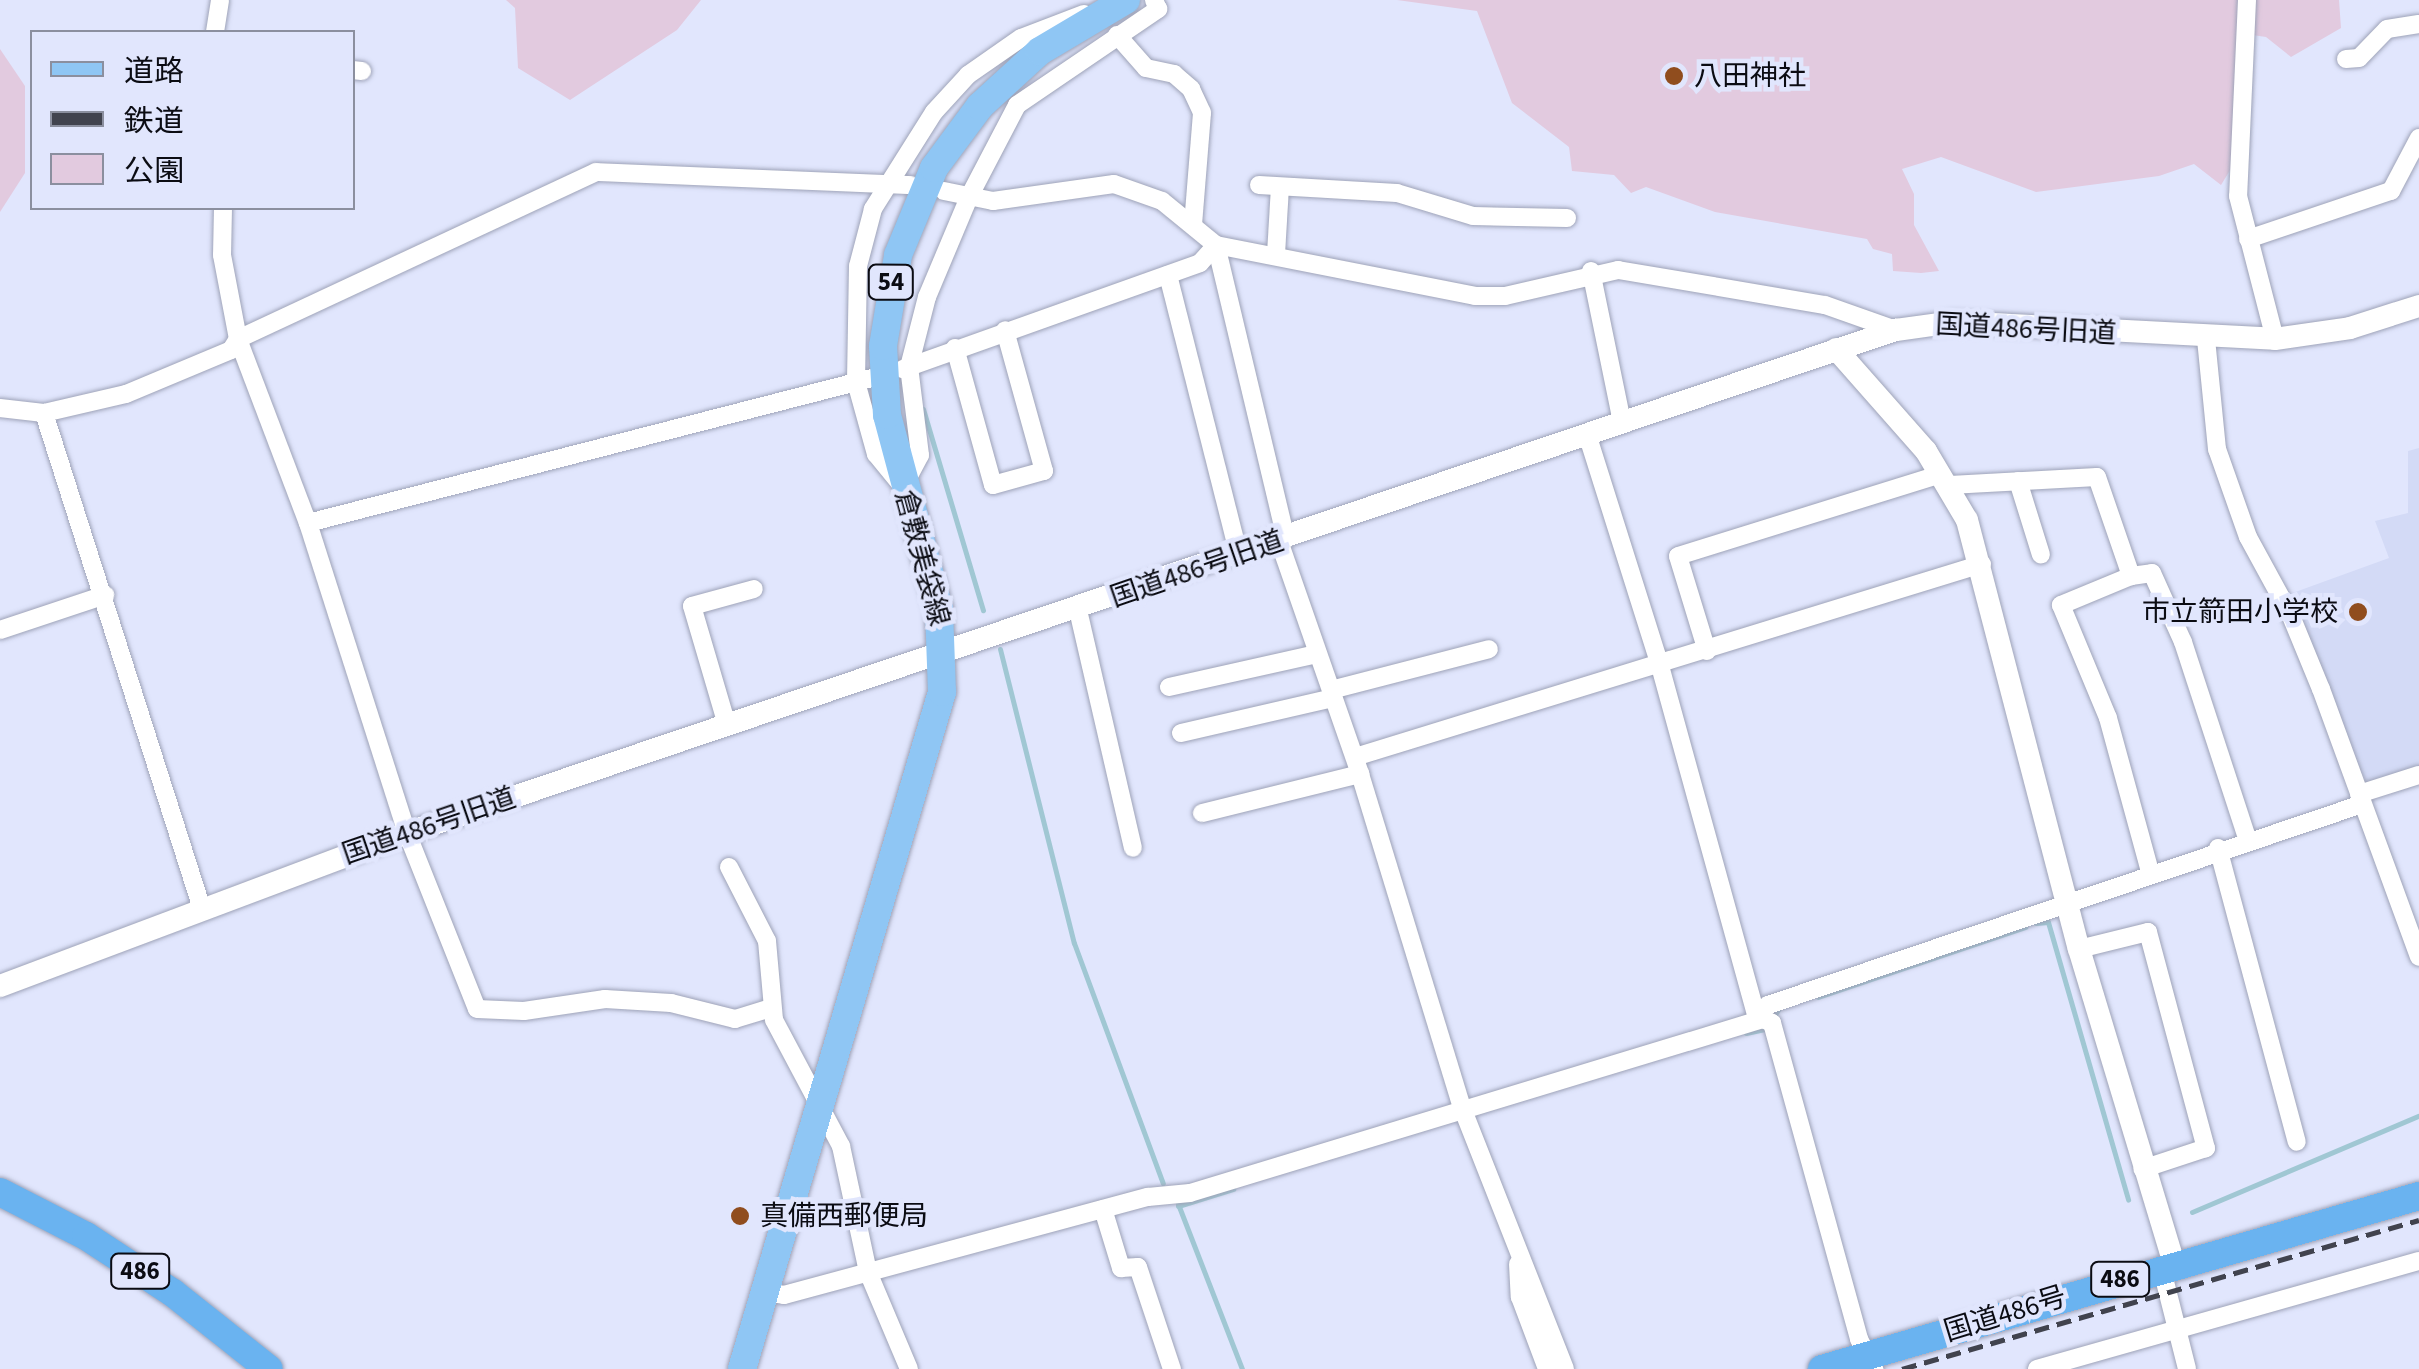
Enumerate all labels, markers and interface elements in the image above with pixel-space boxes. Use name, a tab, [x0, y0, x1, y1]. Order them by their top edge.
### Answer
legend	[30, 30, 355, 210]
text: 道路	[124, 50, 184, 93]
place label: 八田神社	[1694, 59, 1806, 93]
marker: 八田神社	[1663, 65, 1685, 87]
text: 鉄道	[124, 100, 184, 143]
text: 公園	[124, 150, 184, 193]
road number: 54	[866, 262, 916, 302]
street label: 国道486号旧道	[1934, 307, 2118, 351]
street label: 倉敷美袋線	[888, 486, 956, 630]
street label: 国道486号旧道	[1106, 524, 1288, 614]
place label: 市立箭田小学校	[2142, 595, 2338, 629]
marker: 市立箭田小学校	[2347, 601, 2369, 623]
street label: 国道486号旧道	[338, 781, 520, 871]
place label: 真備西郵便局	[760, 1199, 928, 1233]
marker: 真備西郵便局	[729, 1205, 751, 1227]
road number: 486	[110, 1251, 170, 1291]
road number: 486	[2090, 1259, 2150, 1299]
street label: 国道486号	[1940, 1280, 2070, 1348]

